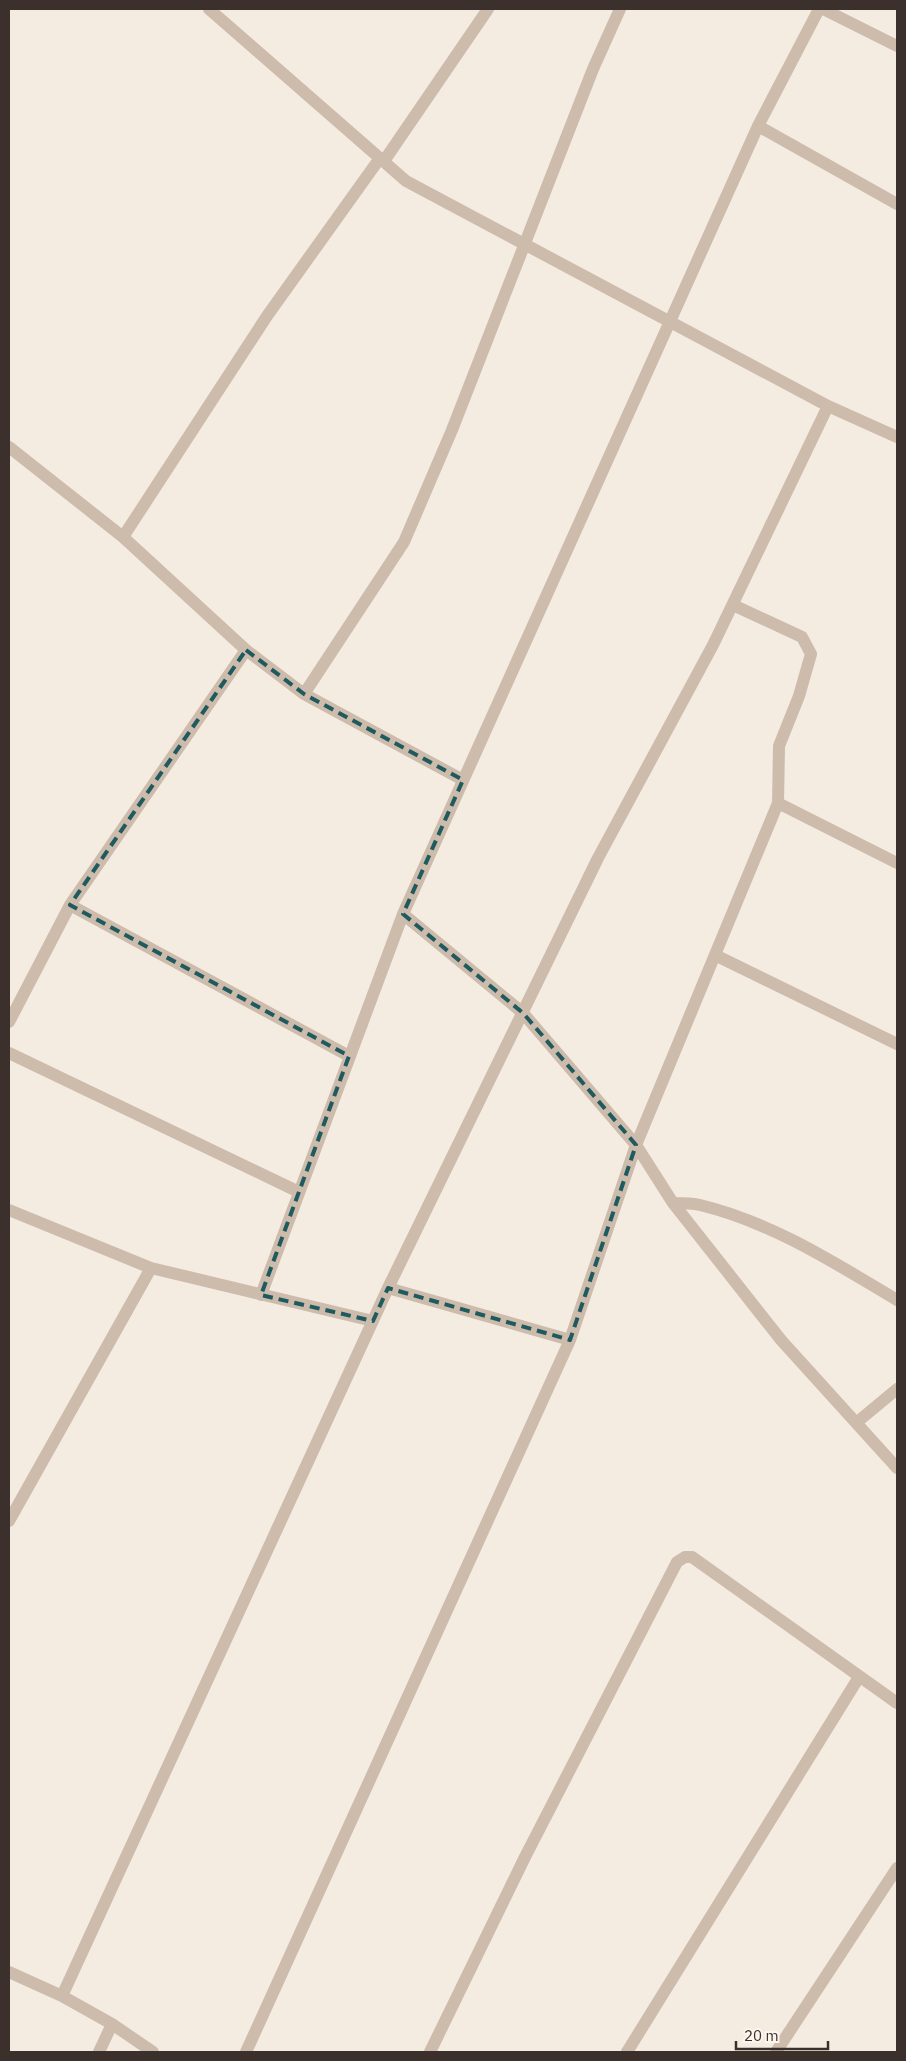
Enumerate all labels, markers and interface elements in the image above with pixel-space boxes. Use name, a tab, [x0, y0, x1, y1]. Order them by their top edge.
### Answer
scale bar	[736, 2018, 828, 2050]
text: 20 m	[744, 2026, 779, 2045]

